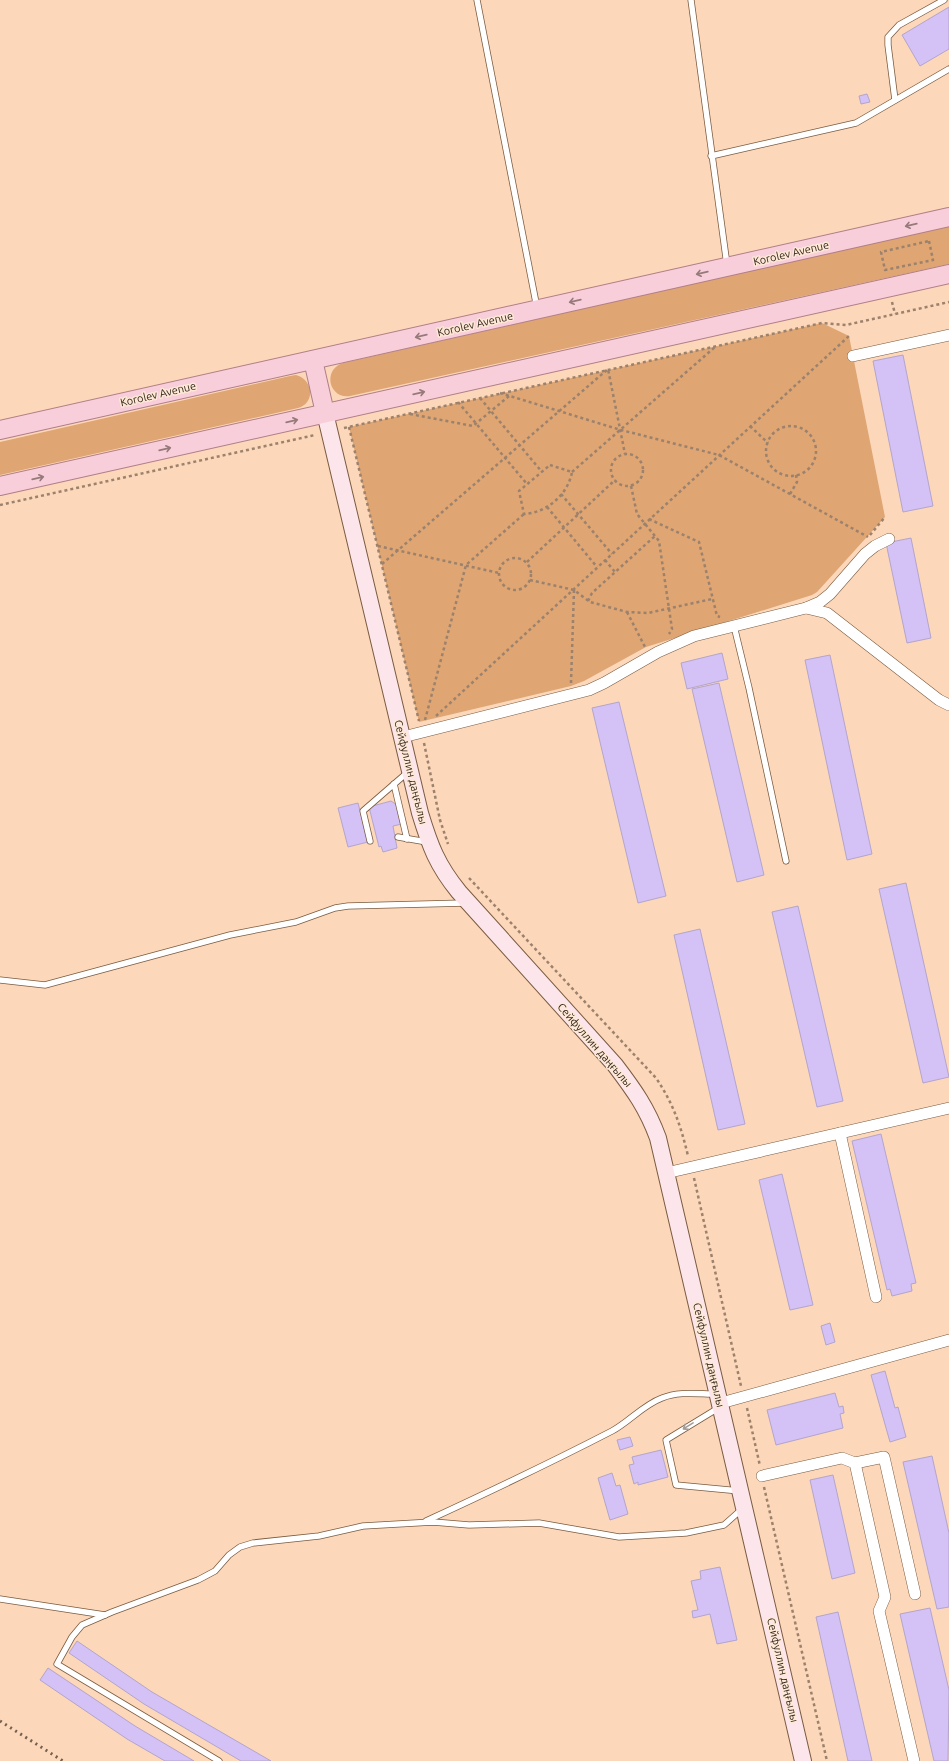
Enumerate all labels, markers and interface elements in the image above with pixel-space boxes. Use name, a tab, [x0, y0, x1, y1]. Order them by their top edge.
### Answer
one-way arrow	[905, 222, 918, 230]
street label: Korolev Avenue	[752, 238, 830, 268]
one-way arrow	[696, 269, 709, 277]
one-way arrow	[569, 298, 582, 306]
street label: Korolev Avenue	[436, 309, 514, 339]
one-way arrow	[415, 332, 428, 340]
street label: Korolev Avenue	[119, 379, 197, 409]
one-way arrow	[412, 388, 425, 396]
one-way arrow	[285, 416, 298, 424]
one-way arrow	[158, 445, 171, 453]
one-way arrow	[31, 473, 44, 481]
street label: Сейфуллин даңғылы	[392, 719, 430, 825]
street label: Сейфуллин даңғылы	[555, 1001, 635, 1089]
street label: Сейфуллин даңғылы	[691, 1301, 727, 1409]
one-way arrow	[683, 1422, 694, 1430]
street label: Сейфуллин даңғылы	[765, 1616, 801, 1724]

